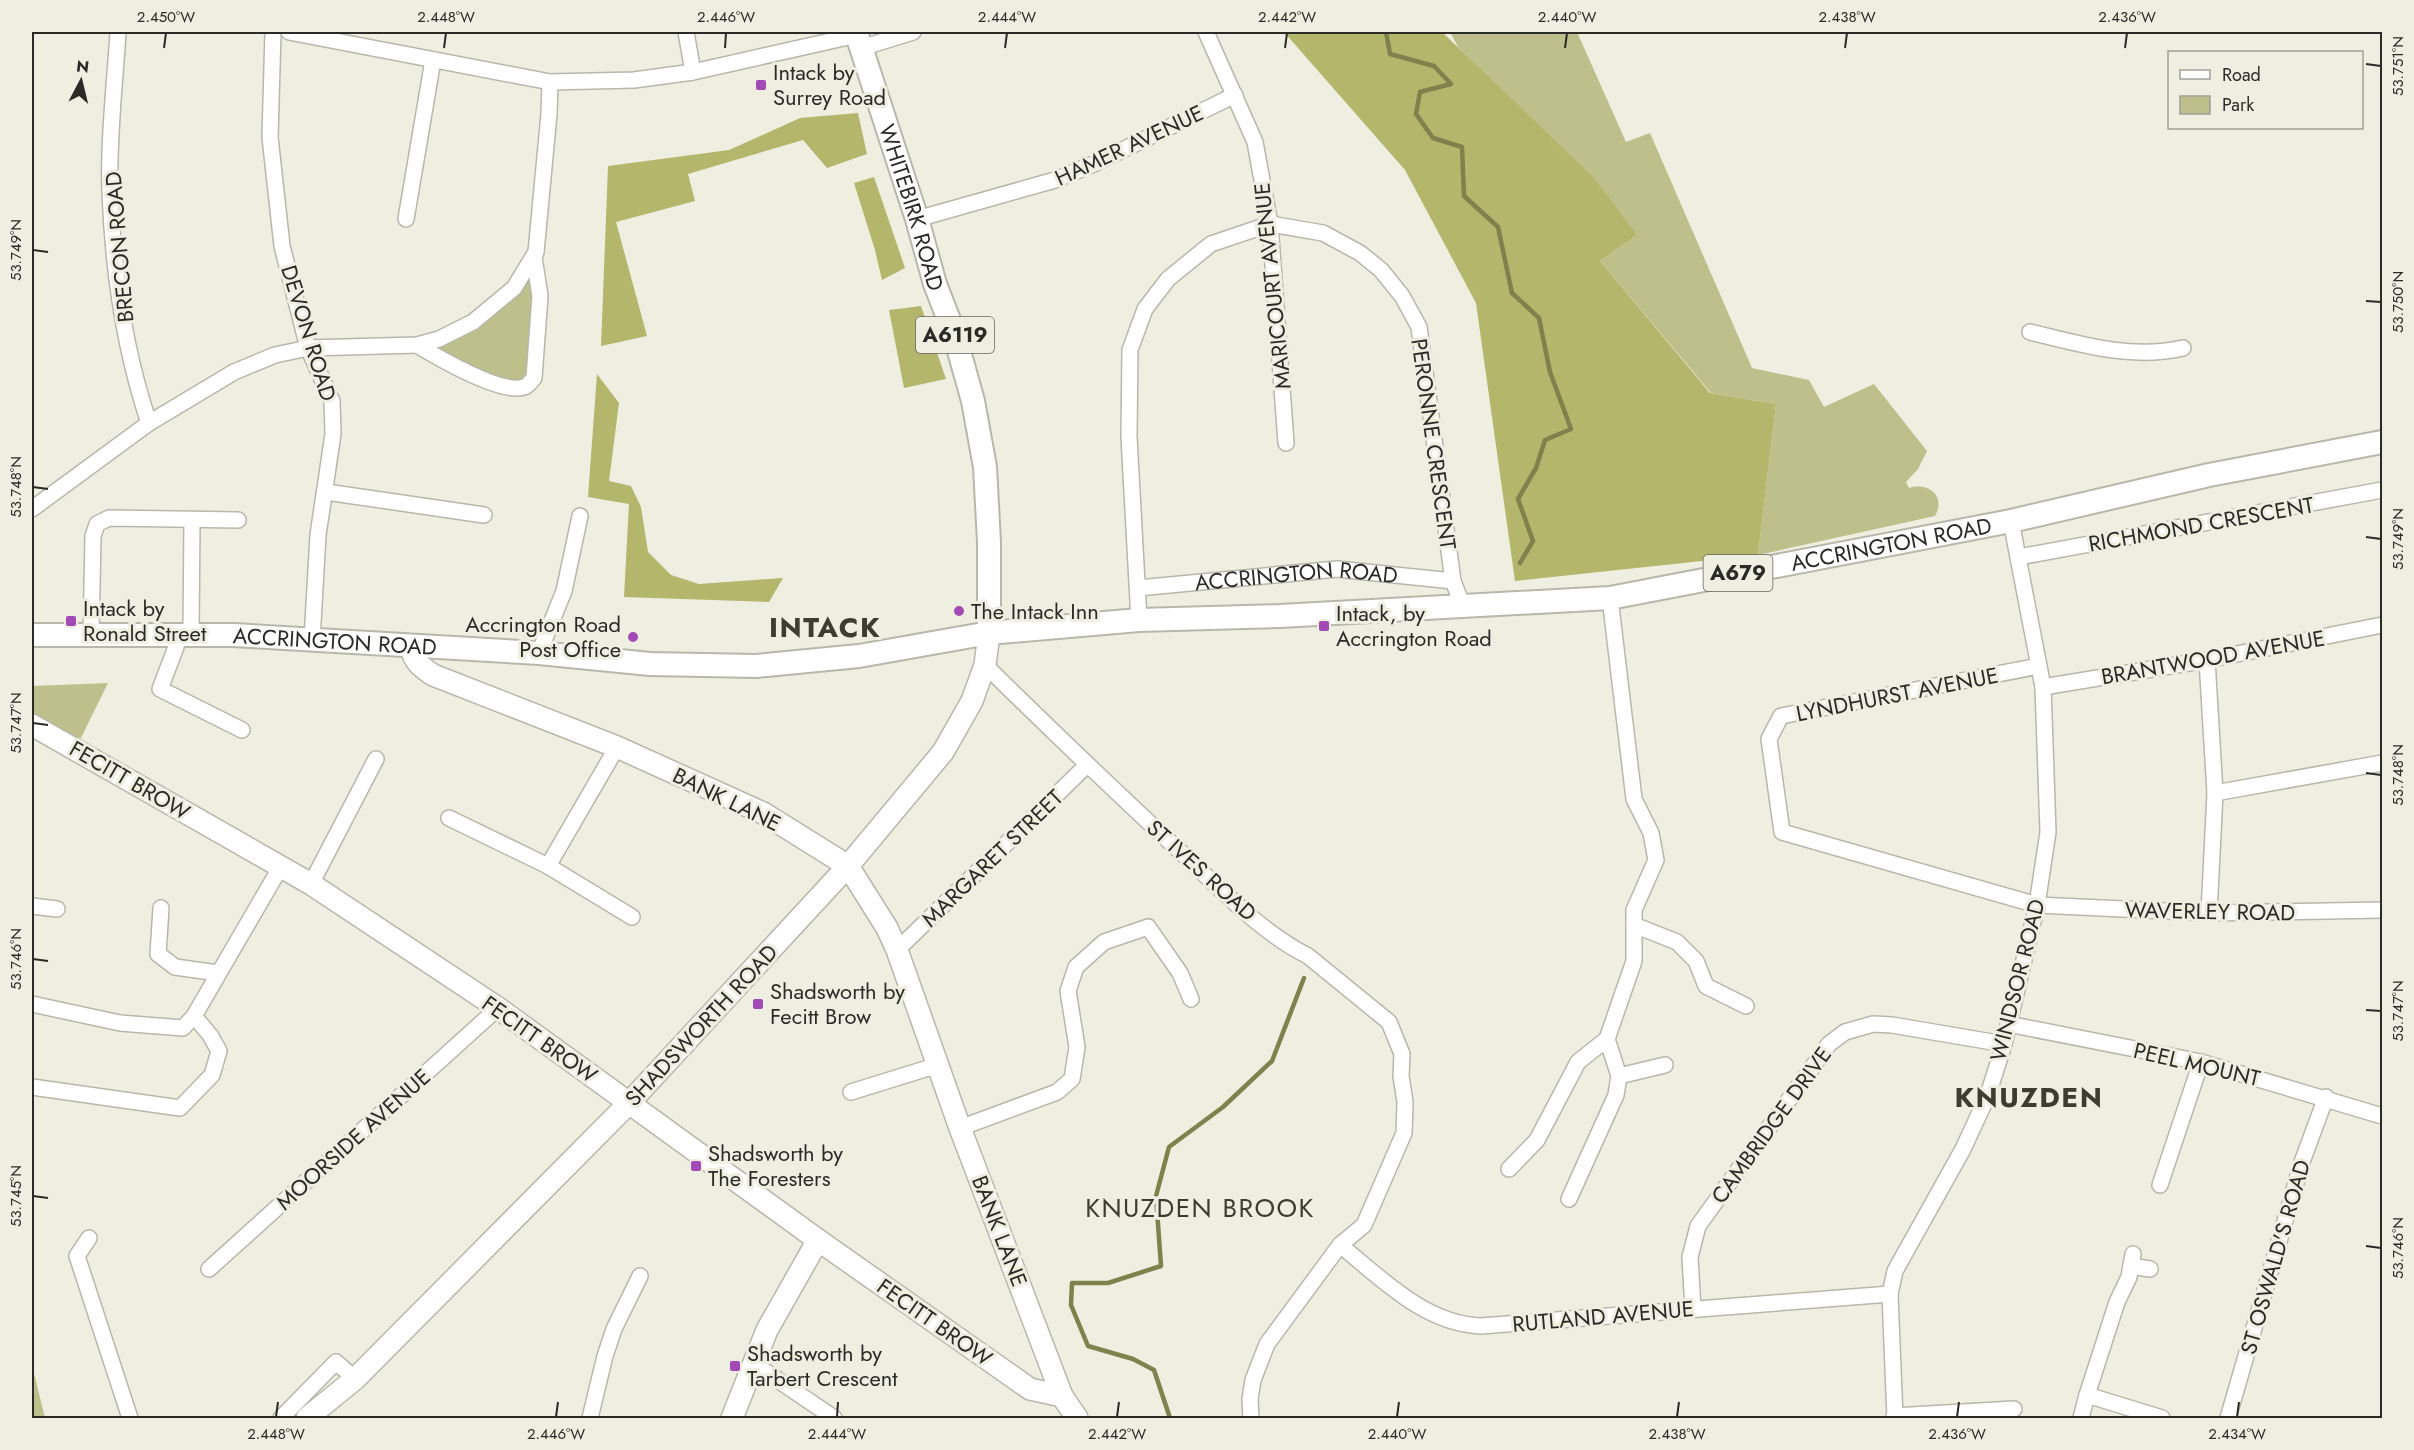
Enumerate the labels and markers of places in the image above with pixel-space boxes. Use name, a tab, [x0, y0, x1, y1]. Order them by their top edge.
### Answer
place label: Intack by Surrey Road	[773, 56, 886, 113]
marker: Intack by Surrey Road	[754, 78, 768, 92]
place label: Intack by Ronald Street	[83, 592, 207, 649]
place label: The Intack Inn	[971, 595, 1099, 627]
place label: Intack, by Accrington Road	[1336, 597, 1492, 654]
marker: The Intack Inn	[952, 604, 966, 618]
place label: Accrington Road Post Office	[465, 608, 621, 665]
marker: Intack by Ronald Street	[64, 614, 78, 628]
marker: Intack, by Accrington Road	[1317, 619, 1331, 633]
marker: Accrington Road Post Office	[626, 630, 640, 644]
place label: Shadsworth by Fecitt Brow	[770, 975, 905, 1032]
marker: Shadsworth by Fecitt Brow	[751, 997, 765, 1011]
place label: Shadsworth by The Foresters	[708, 1137, 843, 1194]
marker: Shadsworth by The Foresters	[689, 1159, 703, 1173]
place label: Shadsworth by Tarbert Crescent	[747, 1337, 898, 1394]
marker: Shadsworth by Tarbert Crescent	[728, 1359, 742, 1373]

